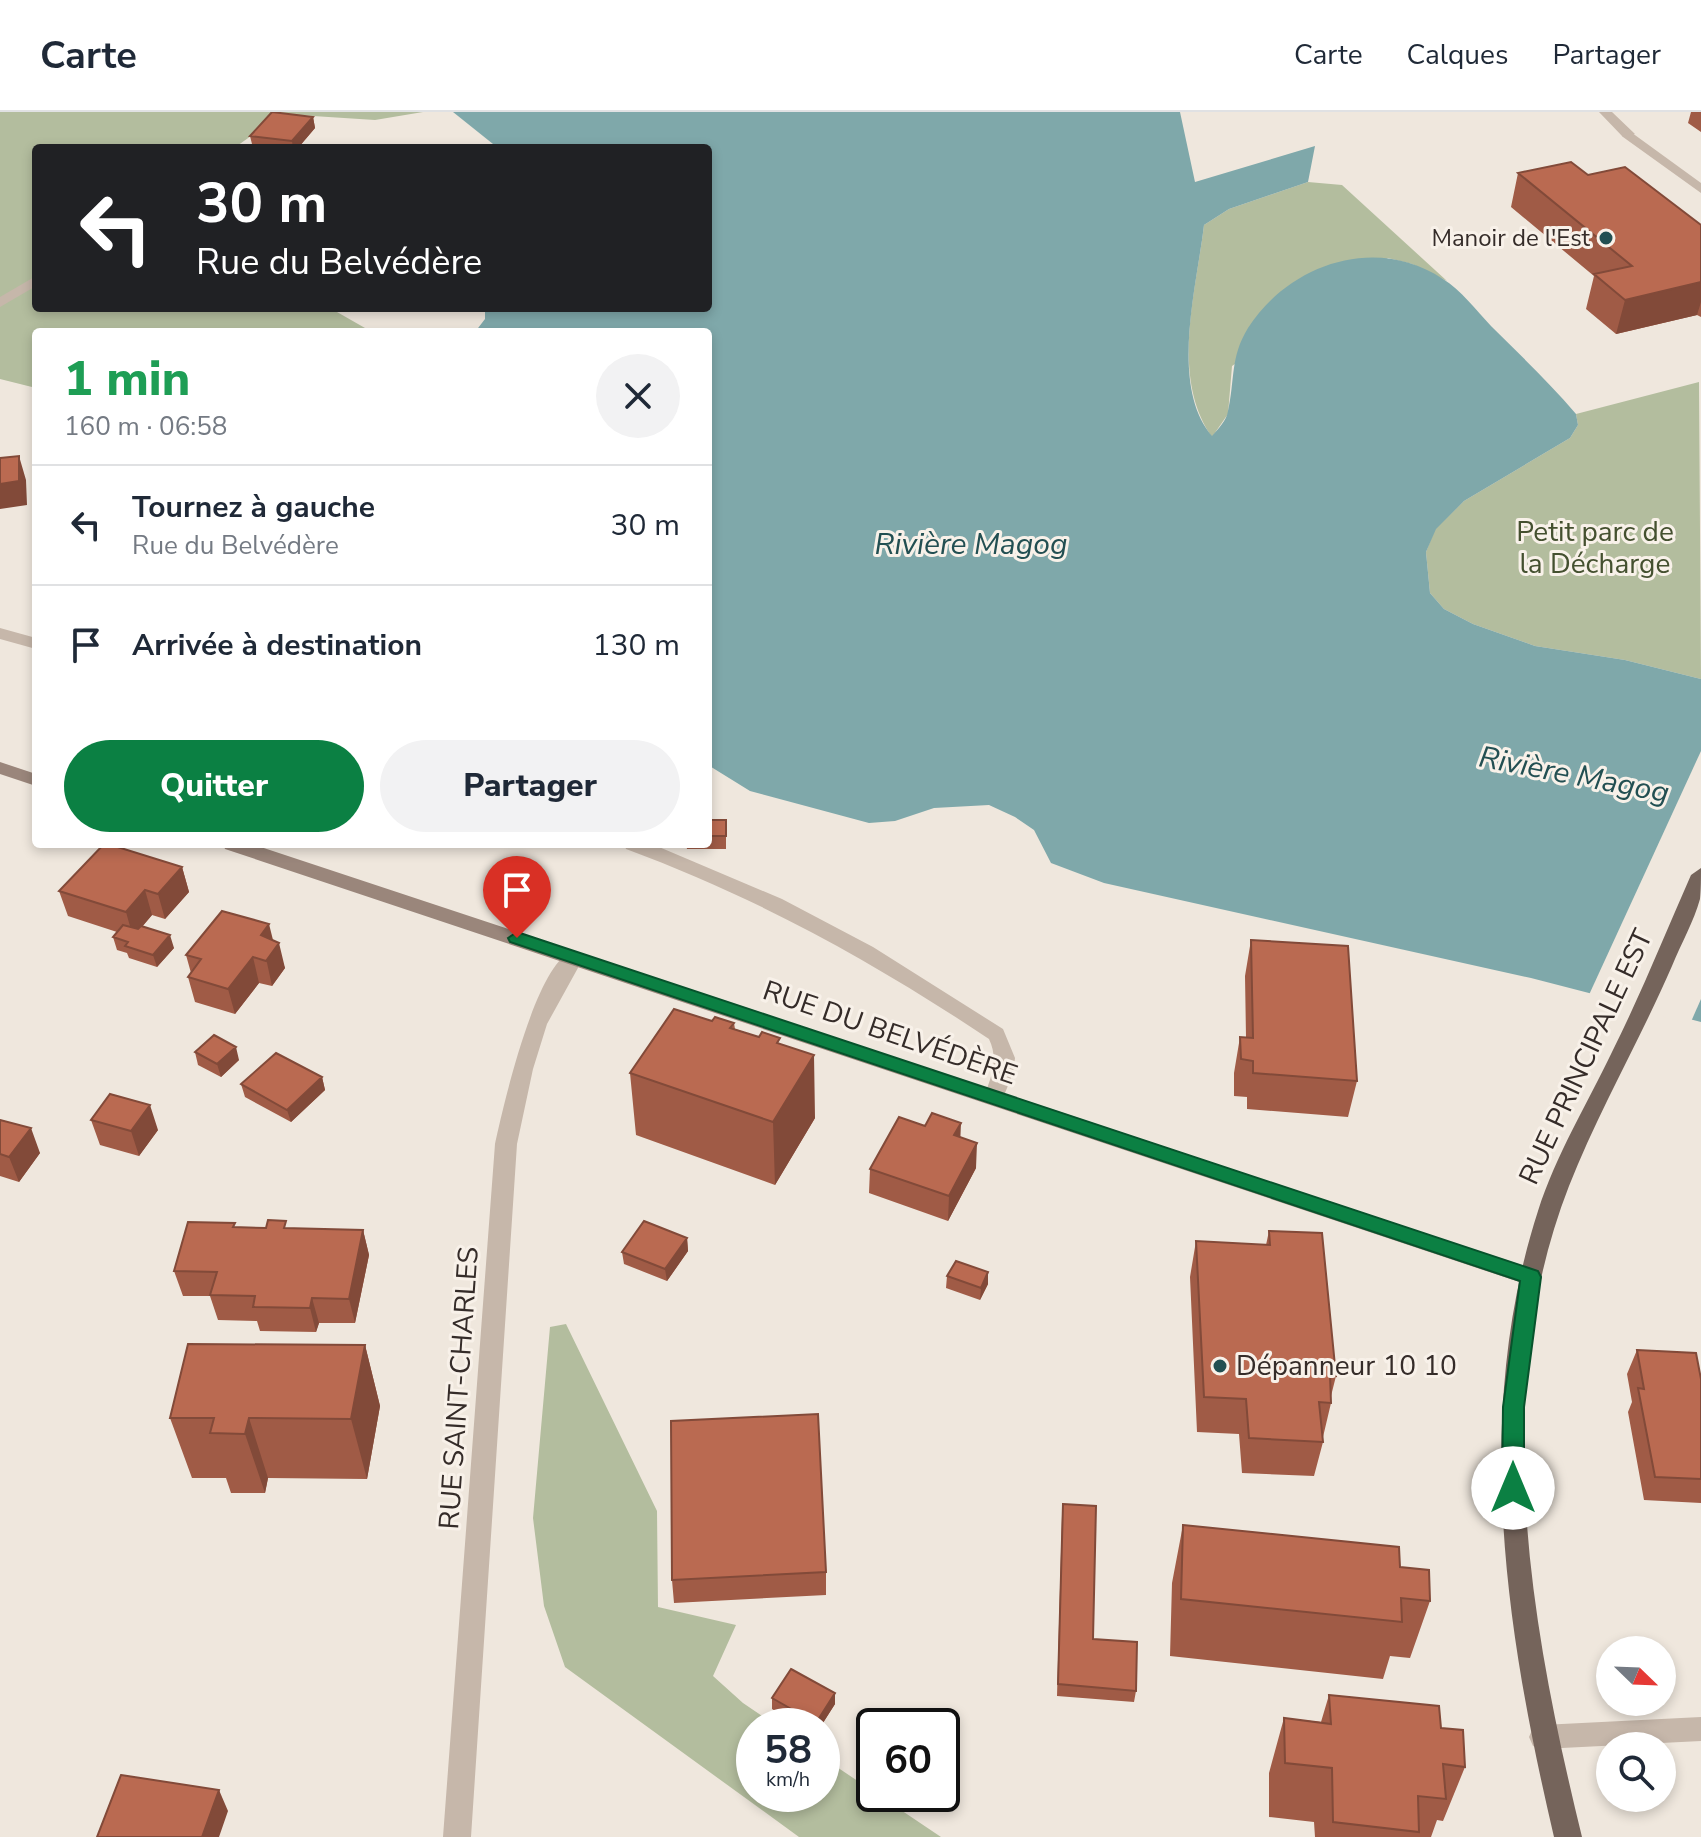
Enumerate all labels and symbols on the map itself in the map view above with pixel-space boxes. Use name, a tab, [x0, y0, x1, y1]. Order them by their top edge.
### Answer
place label: Manoir de l'Est	[1431, 222, 1591, 254]
marker: Manoir de l'Est	[1597, 229, 1615, 247]
park label: Petit parc de la Décharge	[1516, 513, 1674, 583]
water label: Rivière Magog	[874, 524, 1068, 565]
water label: Rivière Magog	[1475, 736, 1673, 814]
pin	[483, 856, 551, 938]
street label: RUE PRINCIPALE EST	[1510, 923, 1662, 1191]
street label: RUE DU BELVÉDÈRE	[758, 972, 1022, 1094]
street label: RUE SAINT-CHARLES	[430, 1245, 488, 1531]
place label: Dépanneur 10 10	[1236, 1347, 1457, 1385]
marker: Dépanneur 10 10	[1211, 1357, 1229, 1375]
position arrow	[1471, 1446, 1555, 1530]
north arrow	[1596, 1636, 1676, 1716]
speed limit sign: 60	[856, 1708, 960, 1812]

